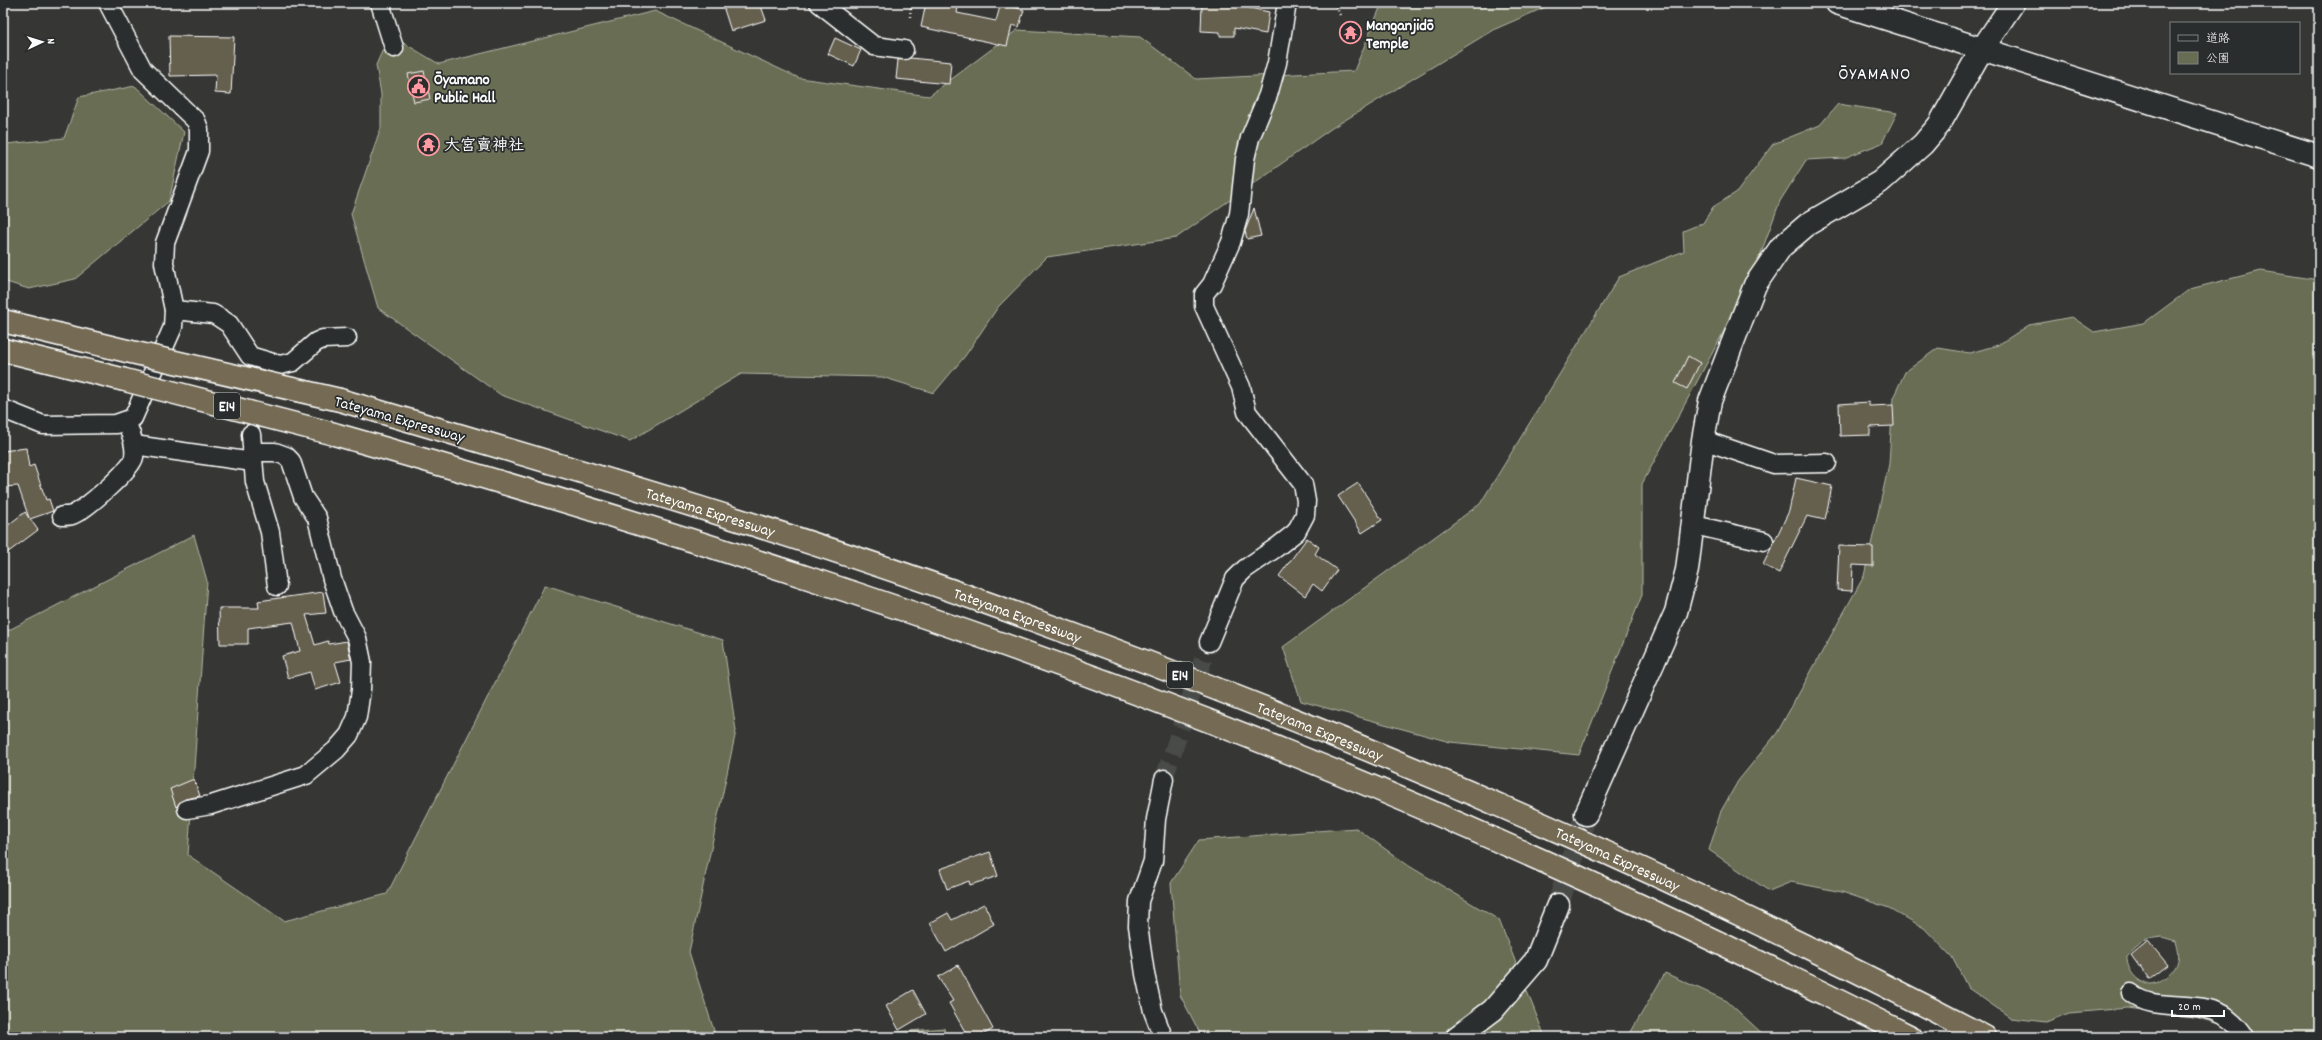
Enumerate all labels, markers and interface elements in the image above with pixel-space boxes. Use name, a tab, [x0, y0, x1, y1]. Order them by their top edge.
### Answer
place label: Manganjidō Temple	[1366, 15, 1434, 56]
temple icon: Manganjidō Temple	[1337, 20, 1363, 46]
north arrow	[22, 22, 62, 62]
legend	[2170, 22, 2300, 74]
text: 道路	[2206, 31, 2230, 48]
text: N	[42, 38, 58, 45]
text: 公園	[2206, 51, 2230, 68]
district label: ŌYAMANO	[1839, 63, 1911, 88]
place label: Ōyamano Public Hall	[434, 69, 495, 110]
public building icon: Ōyamano Public Hall	[406, 74, 432, 100]
temple icon: 大宮賣神社	[416, 131, 442, 157]
place label: 大宮賣神社	[444, 135, 524, 158]
street label: Tateyama Expressway	[332, 391, 468, 450]
road number: E14	[214, 393, 240, 419]
street label: Tateyama Expressway	[642, 483, 778, 545]
street label: Tateyama Expressway	[950, 583, 1085, 651]
road number: E14	[1167, 662, 1193, 688]
street label: Tateyama Expressway	[1253, 697, 1386, 769]
street label: Tateyama Expressway	[1551, 822, 1683, 899]
scale bar	[2172, 992, 2224, 1018]
text: 20 m	[2178, 999, 2201, 1016]

